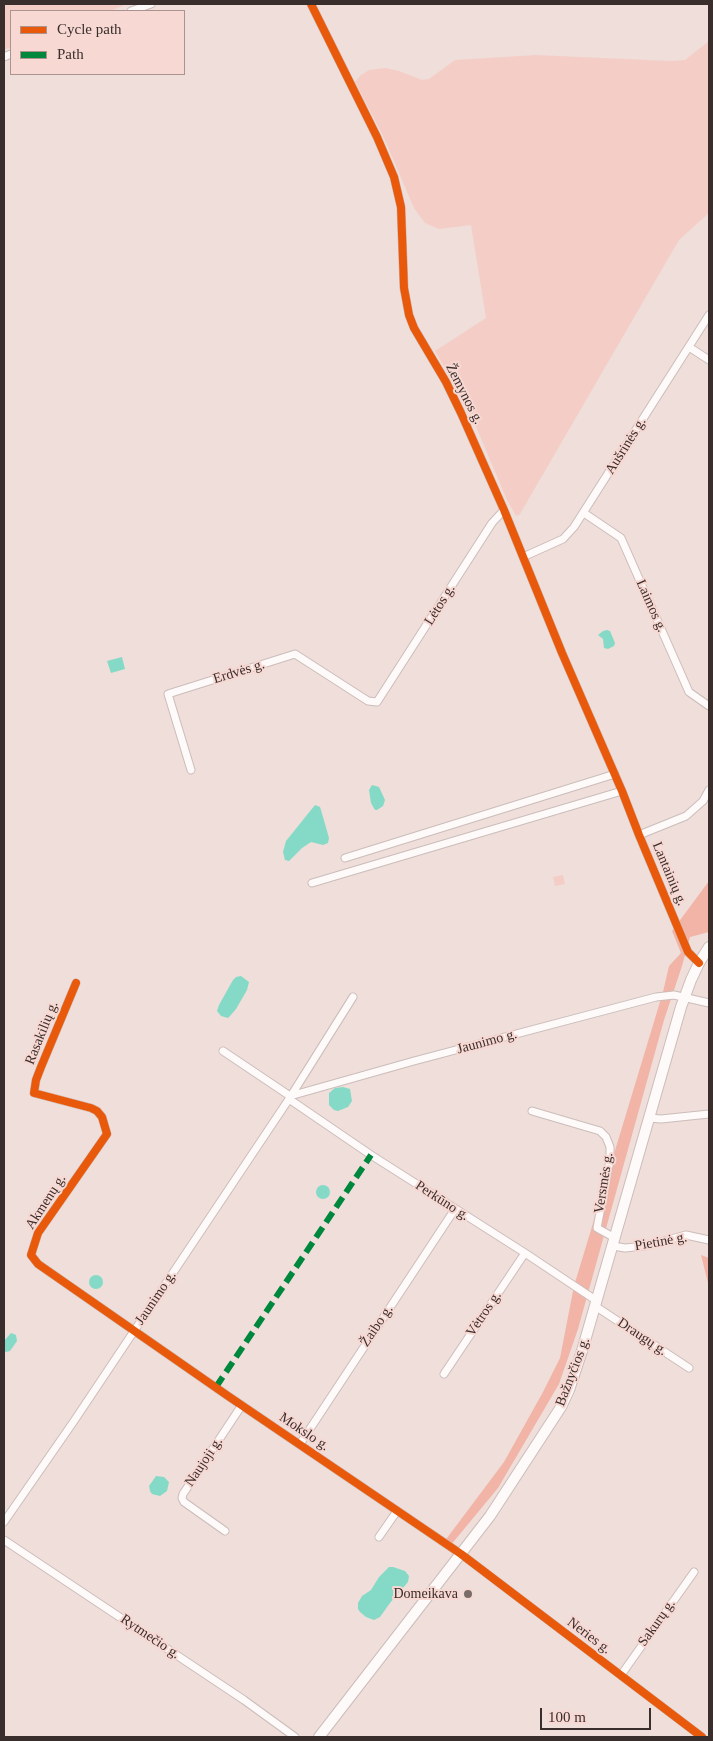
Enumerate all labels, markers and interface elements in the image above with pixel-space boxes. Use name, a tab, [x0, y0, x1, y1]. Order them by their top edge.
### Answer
legend	[10, 10, 185, 75]
text: Cycle path	[57, 21, 122, 37]
text: Path	[57, 46, 84, 62]
street label: Žemynos g.	[442, 361, 486, 427]
street label: Aušrinės g.	[602, 415, 650, 477]
street label: Laimos g.	[632, 577, 670, 635]
street label: Lėtos g.	[421, 581, 459, 629]
street label: Erdvės g.	[211, 656, 267, 688]
street label: Lantainių g.	[648, 840, 690, 908]
street label: Rasakilių g.	[22, 999, 62, 1067]
street label: Jaunimo g.	[455, 1026, 519, 1058]
street label: Versmės g.	[591, 1151, 617, 1215]
street label: Akmenų g.	[22, 1171, 70, 1233]
street label: Perkūno g.	[412, 1177, 472, 1225]
street label: Pietinė g.	[634, 1229, 688, 1255]
street label: Jaunimo g.	[132, 1268, 180, 1328]
street label: Vėtros g.	[463, 1288, 505, 1340]
street label: Žaibo g.	[357, 1302, 397, 1350]
street label: Draugų g.	[614, 1314, 670, 1360]
street label: Bažnyčios g.	[552, 1335, 594, 1409]
street label: Mokslo g.	[276, 1409, 332, 1455]
street label: Naujoji g.	[181, 1434, 227, 1490]
place label: Domeikava	[393, 1586, 458, 1602]
marker: Domeikava	[462, 1588, 474, 1600]
street label: Sakurų g.	[635, 1596, 679, 1650]
street label: Rytmečio g.	[117, 1611, 183, 1663]
street label: Neries g.	[564, 1614, 614, 1658]
scale bar	[543, 1698, 654, 1730]
text: 100 m	[548, 1709, 586, 1725]

